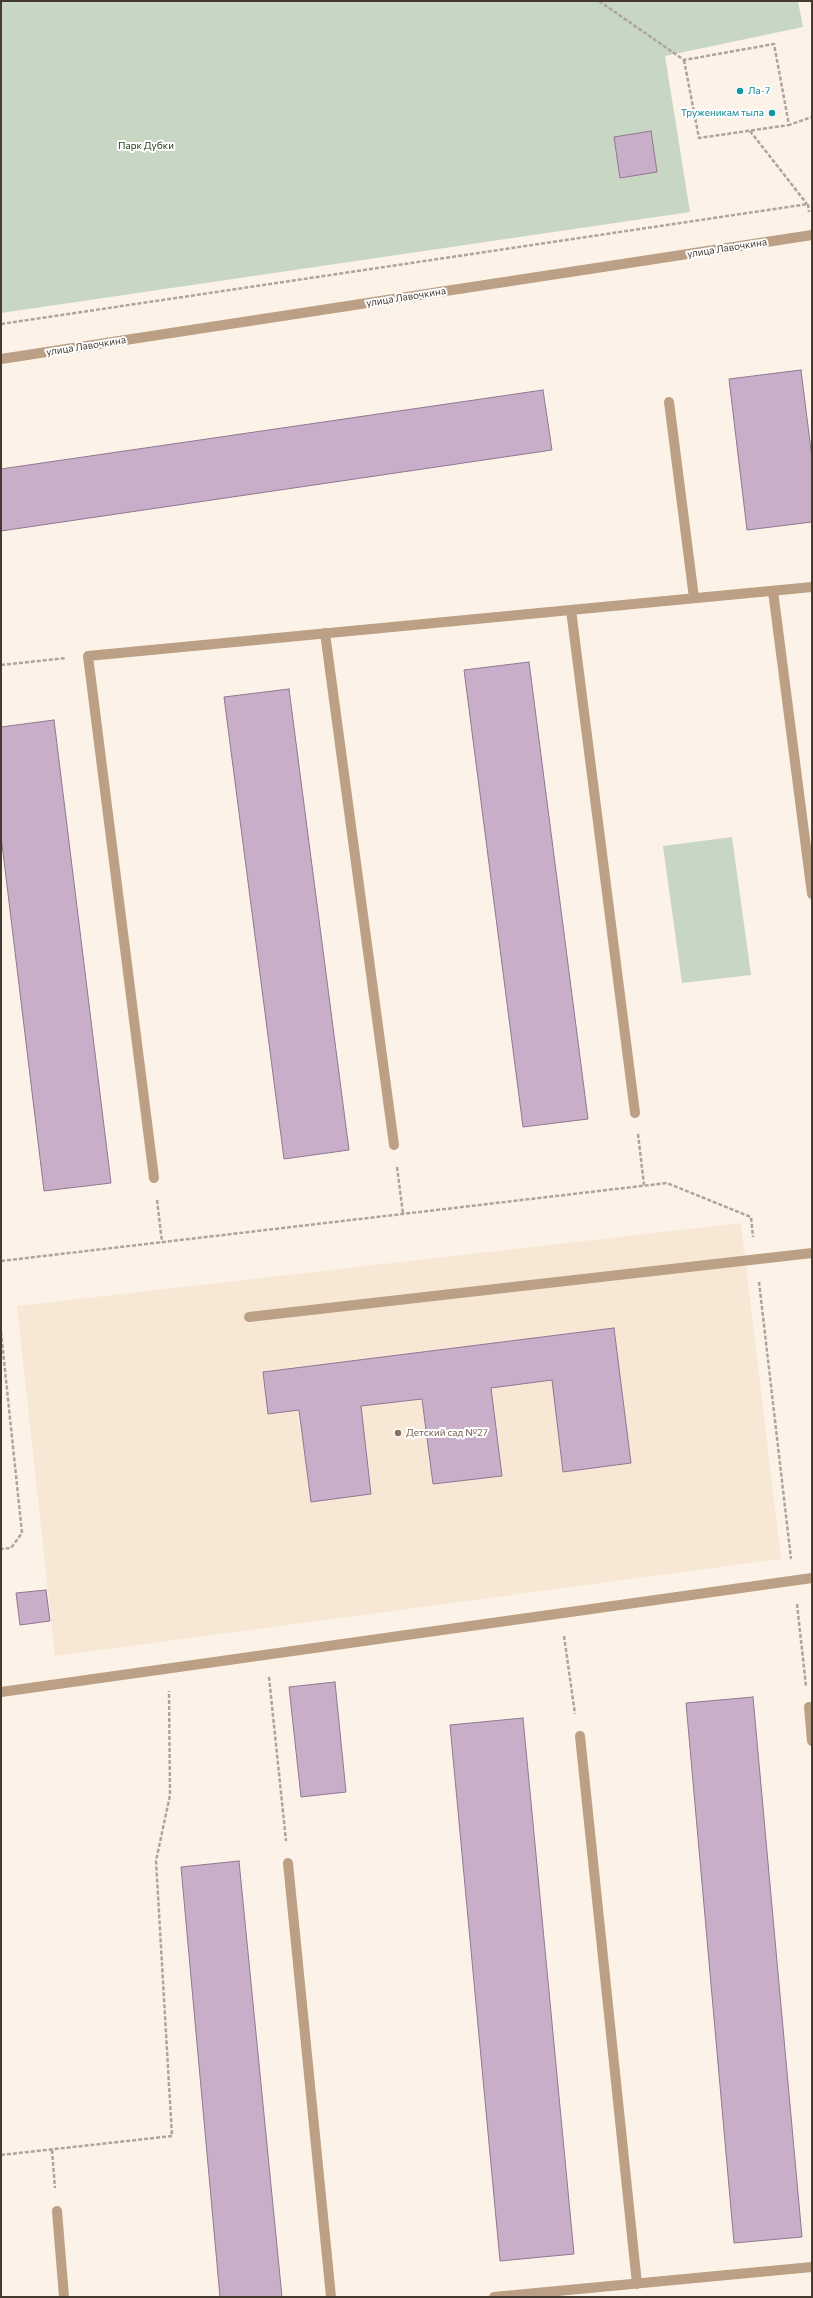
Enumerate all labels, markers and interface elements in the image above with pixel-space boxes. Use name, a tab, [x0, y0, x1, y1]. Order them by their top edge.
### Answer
place label: Ла-7	[748, 85, 770, 97]
marker: Ла-7	[735, 86, 745, 96]
place label: Труженикам тыла	[681, 107, 764, 119]
marker: Труженикам тыла	[767, 108, 777, 118]
park label: Парк Дубки	[118, 140, 174, 152]
street label: улица Лавочкина	[686, 236, 768, 260]
street label: улица Лавочкина	[365, 285, 447, 309]
street label: улица Лавочкина	[45, 334, 127, 358]
place label: Детский сад №27	[406, 1427, 488, 1439]
marker: Детский сад №27	[393, 1428, 403, 1438]

